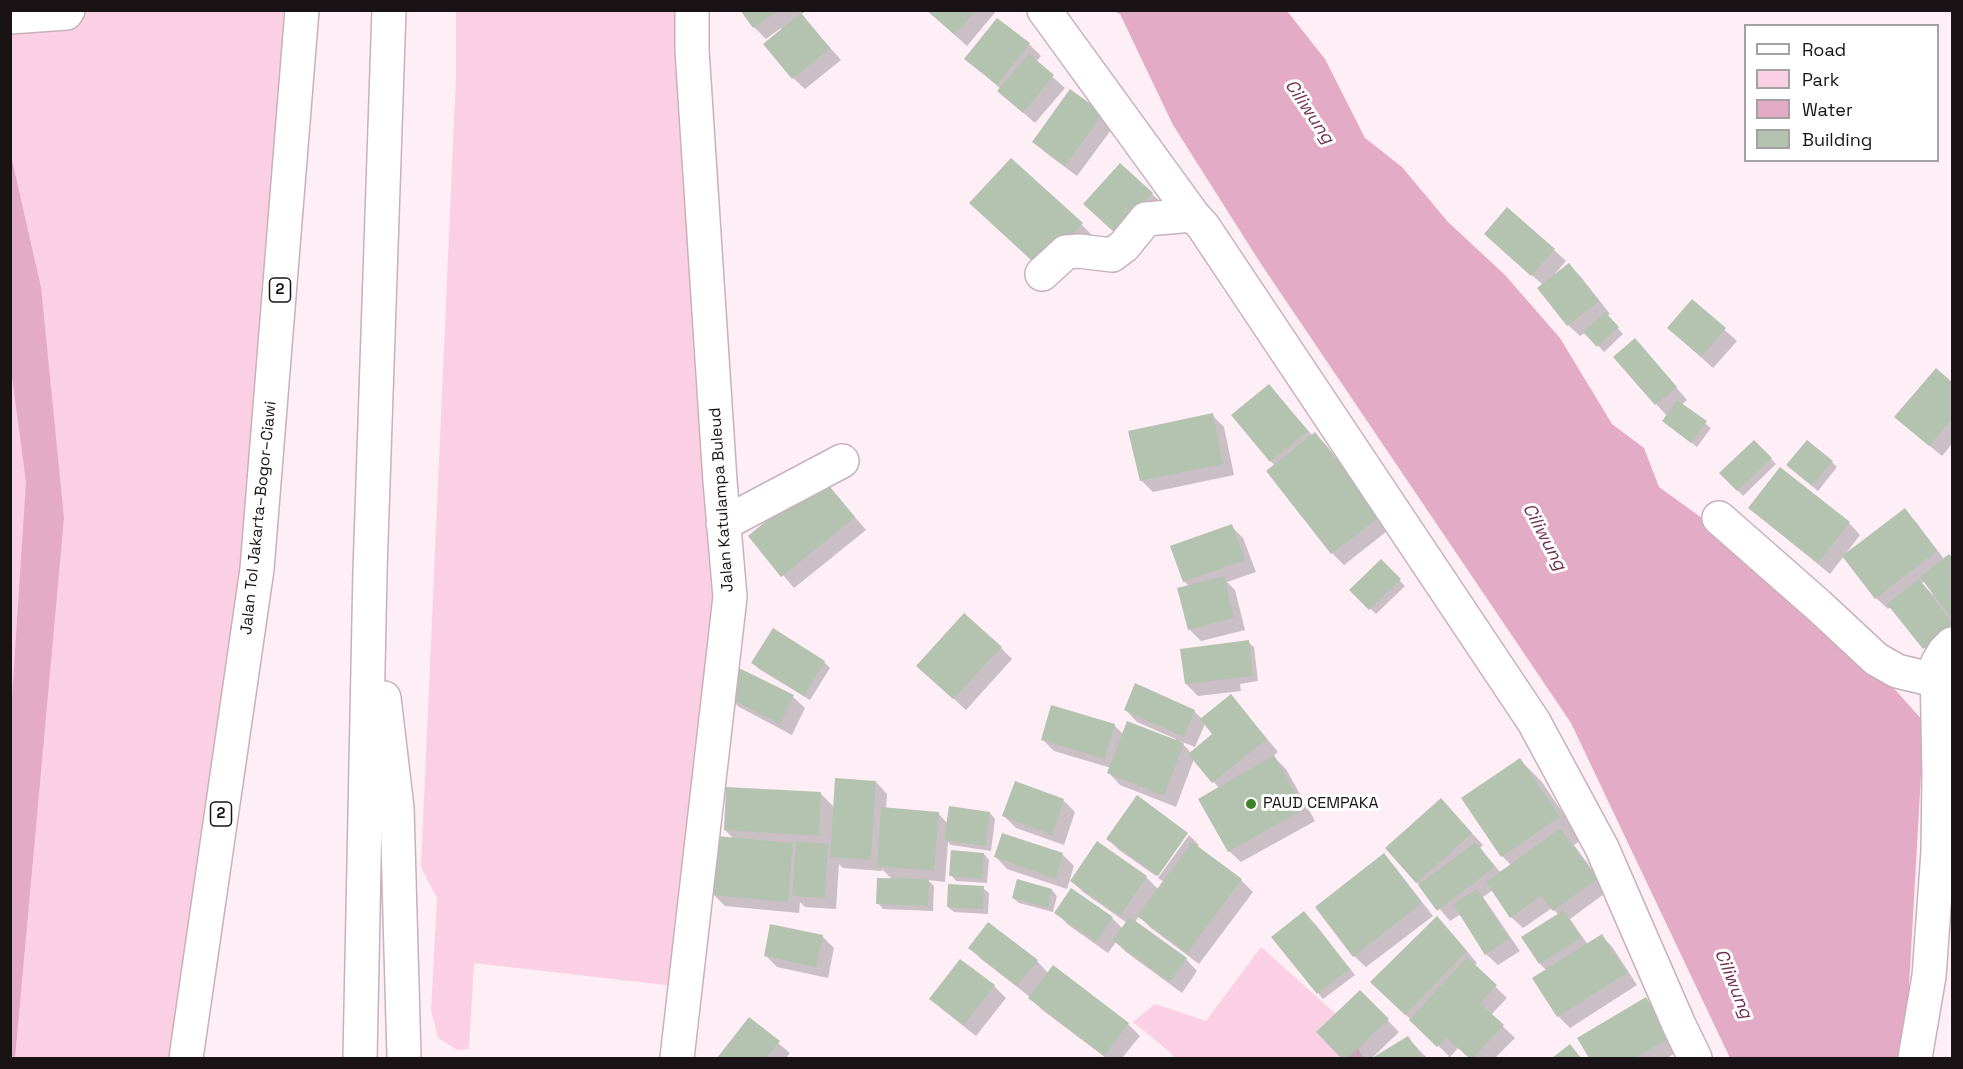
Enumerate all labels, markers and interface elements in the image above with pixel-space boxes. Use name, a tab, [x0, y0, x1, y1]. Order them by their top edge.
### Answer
legend	[1744, 24, 1939, 162]
text: Road	[1802, 38, 1846, 61]
text: Park	[1802, 68, 1839, 91]
water label: Ciliwung	[1280, 76, 1338, 148]
text: Water	[1802, 98, 1853, 121]
text: Building	[1802, 128, 1872, 151]
road number: 2	[270, 278, 290, 302]
street label: Jalan Tol Jakarta–Bogor–Ciawi	[237, 400, 281, 636]
street label: Jalan Katulampa Buleud	[706, 407, 738, 593]
water label: Ciliwung	[1517, 500, 1571, 574]
place label: PAUD CEMPAKA	[1263, 794, 1379, 814]
marker: PAUD CEMPAKA	[1244, 797, 1258, 811]
road number: 2	[210, 802, 232, 826]
water label: Ciliwung	[1709, 946, 1757, 1022]

